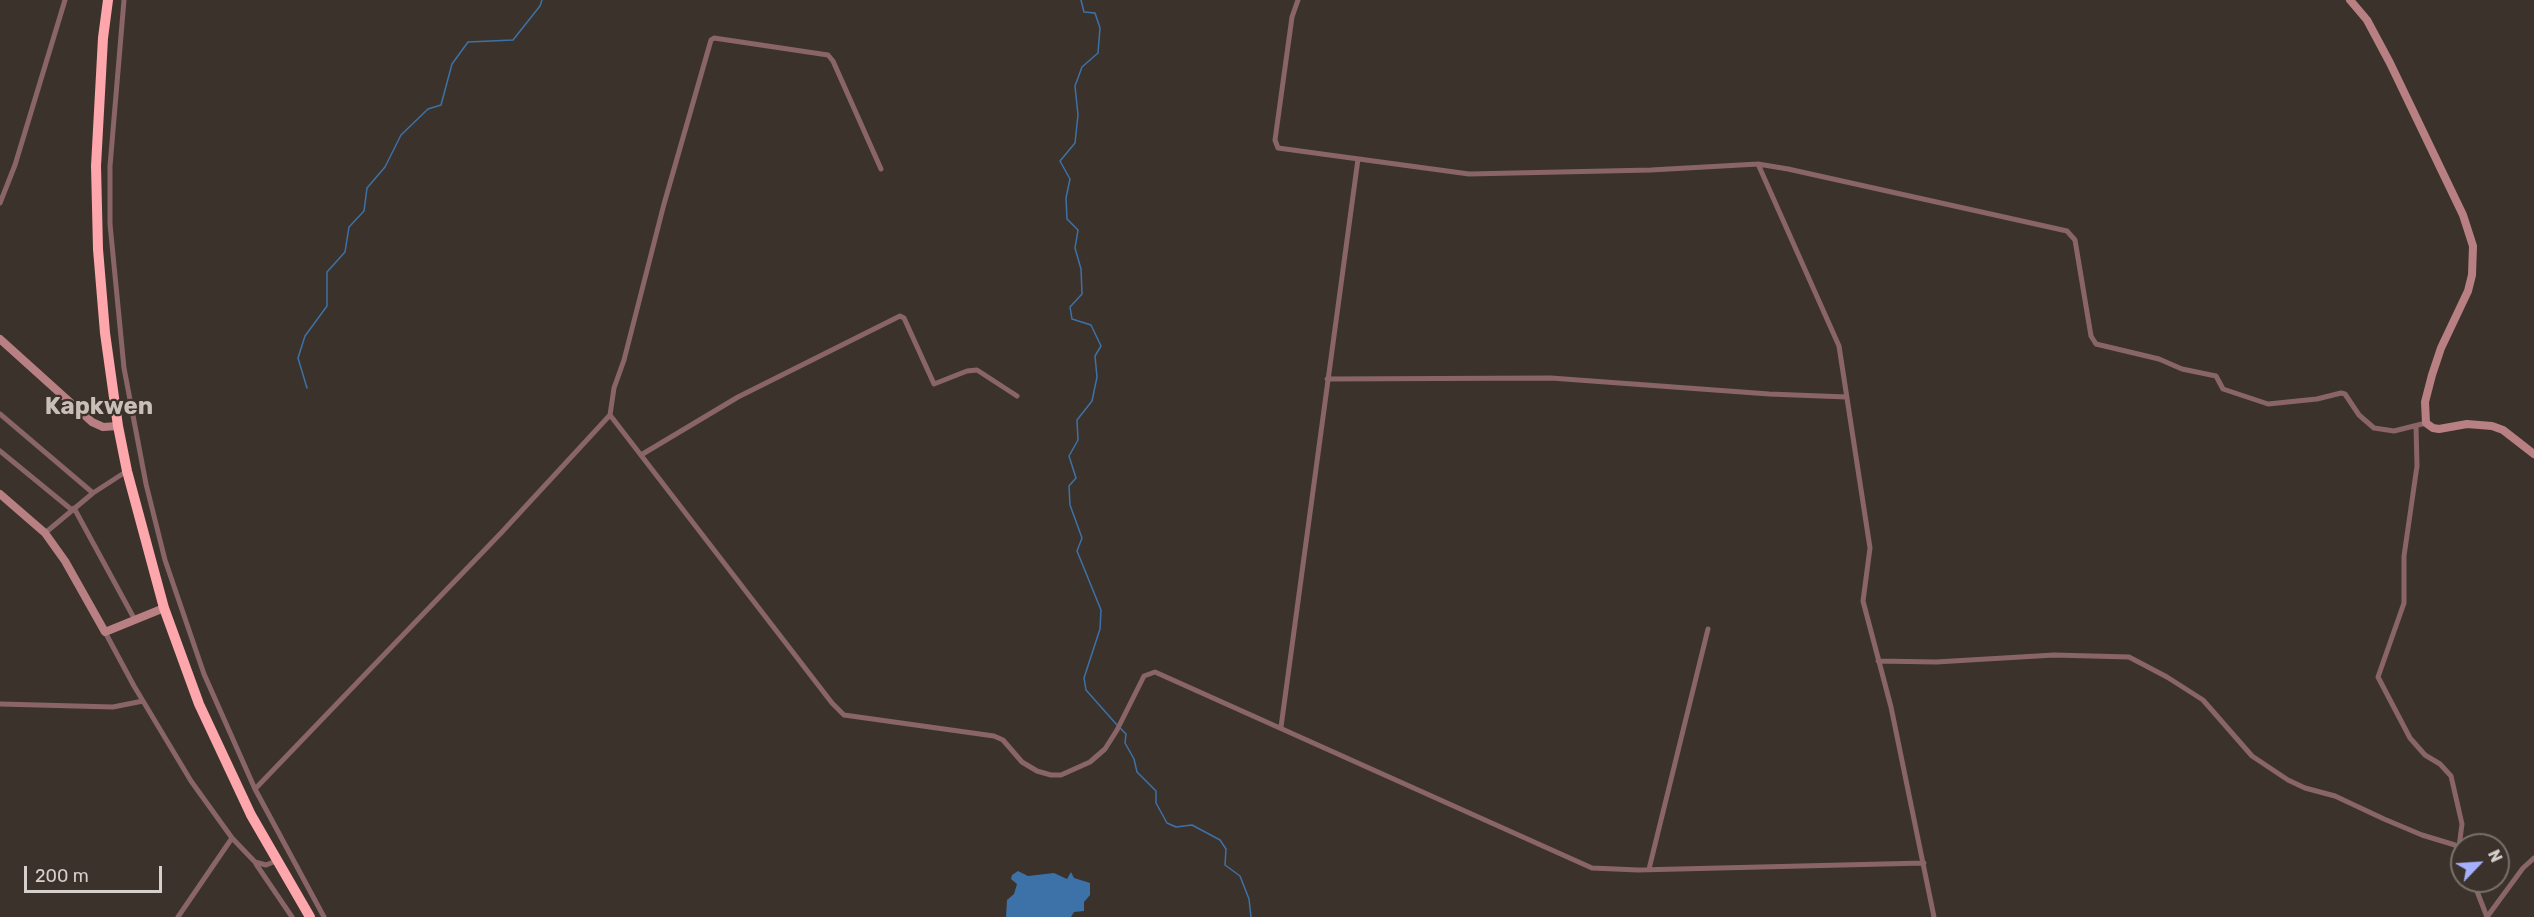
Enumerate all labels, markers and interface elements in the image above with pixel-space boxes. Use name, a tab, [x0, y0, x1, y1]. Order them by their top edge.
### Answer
district label: Kapkwen	[45, 393, 153, 421]
north arrow	[2450, 833, 2510, 893]
text: N	[2484, 847, 2506, 865]
scale bar	[27, 854, 165, 892]
text: 200 m	[35, 865, 89, 887]

